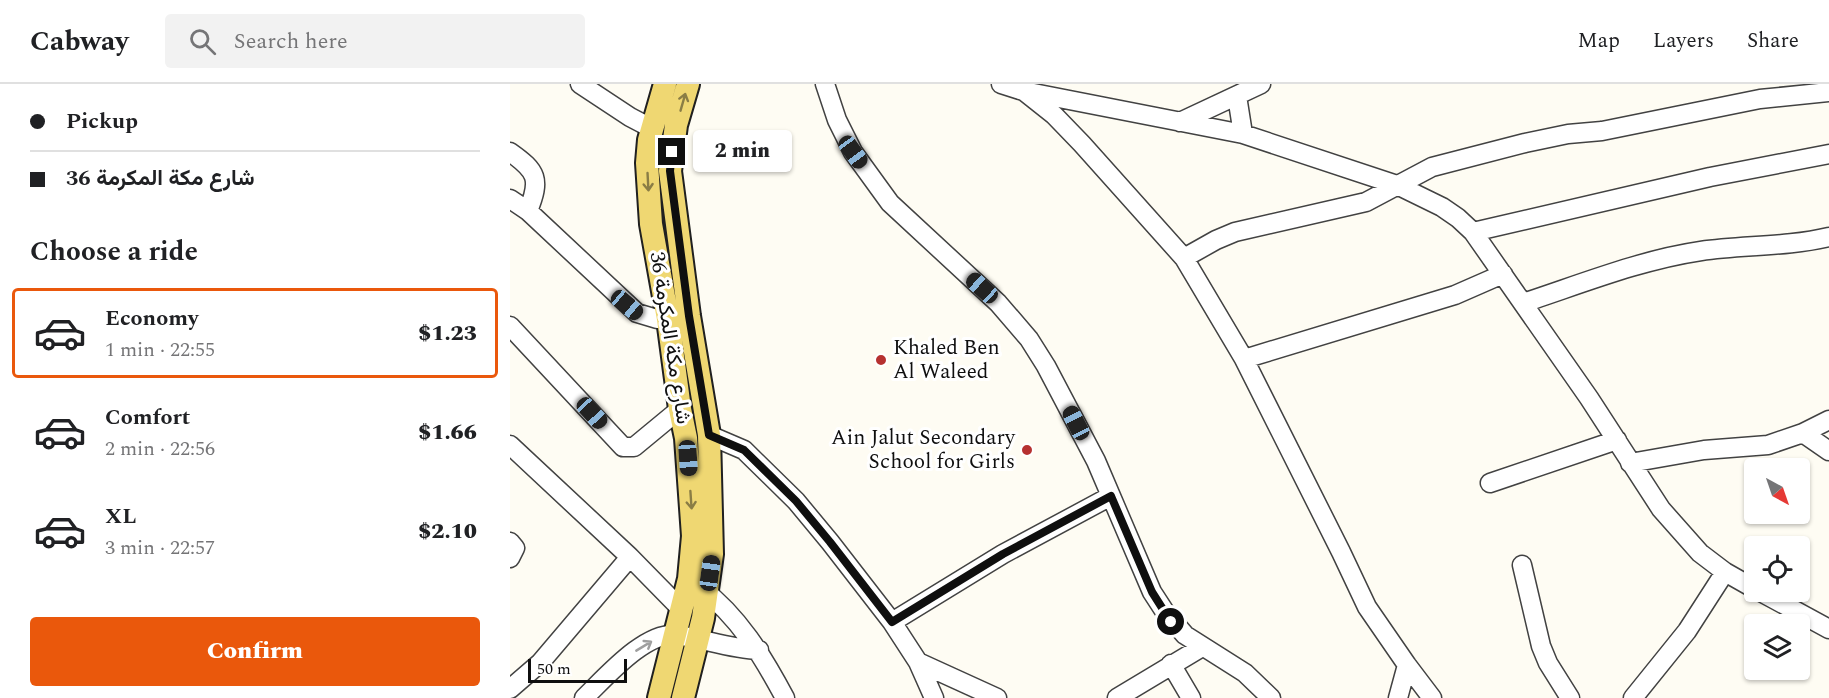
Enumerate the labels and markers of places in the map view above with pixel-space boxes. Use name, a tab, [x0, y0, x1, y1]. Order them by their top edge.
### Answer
place label: Khaled Ben Al Waleed	[893, 332, 1000, 388]
marker: Khaled Ben Al Waleed	[874, 353, 888, 367]
place label: Ain Jalut Secondary School for Girls	[831, 422, 1016, 478]
marker: Ain Jalut Secondary School for Girls	[1020, 443, 1034, 457]

